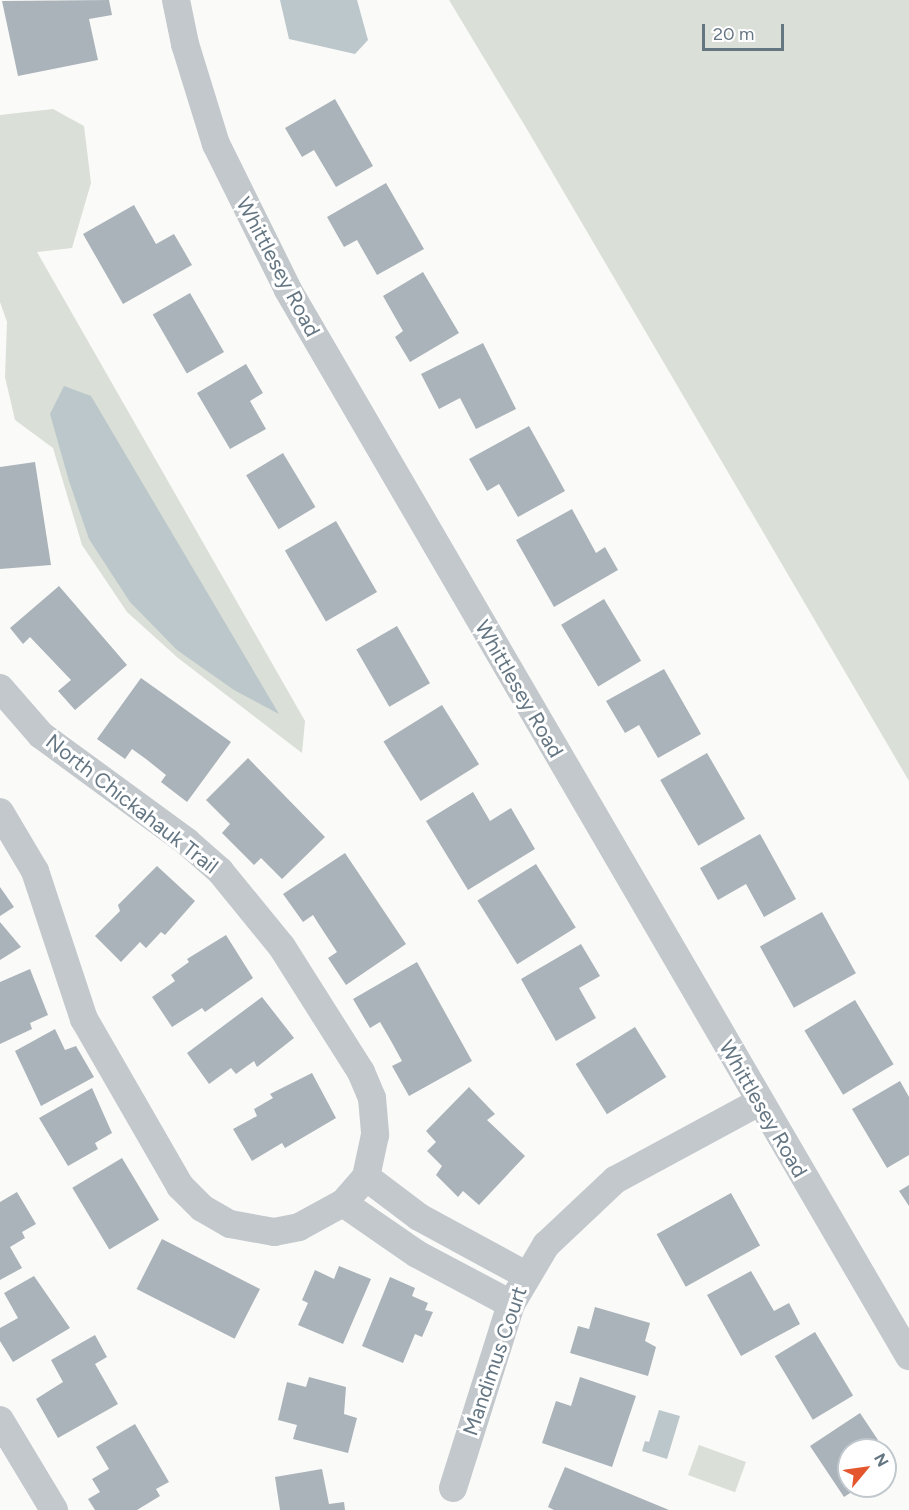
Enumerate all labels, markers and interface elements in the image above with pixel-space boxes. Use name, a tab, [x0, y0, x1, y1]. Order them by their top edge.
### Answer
scale bar	[705, 12, 788, 50]
text: 20 m	[713, 23, 754, 45]
street label: Whittlesey Road	[231, 193, 325, 341]
street label: Whittlesey Road	[470, 616, 568, 762]
street label: North Chickahauk Trail	[41, 729, 223, 879]
street label: Whittlesey Road	[714, 1036, 812, 1182]
street label: Mandimus Court	[458, 1283, 532, 1439]
north arrow	[837, 1438, 897, 1498]
text: N	[870, 1450, 893, 1470]

